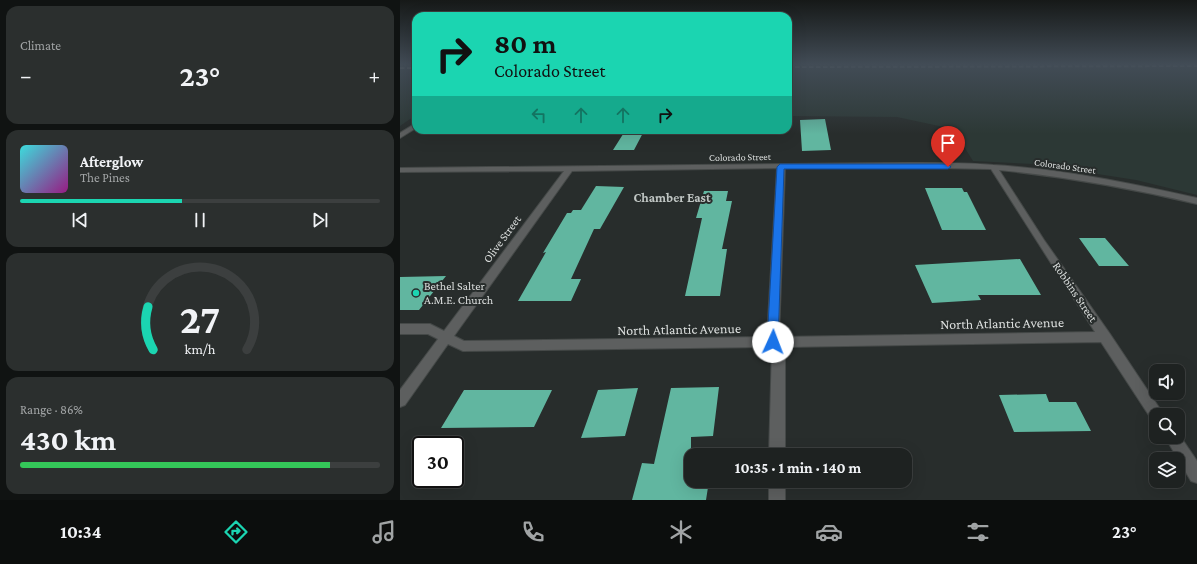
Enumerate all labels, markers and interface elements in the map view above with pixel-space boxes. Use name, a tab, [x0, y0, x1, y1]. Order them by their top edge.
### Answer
icon: right	[428, 28, 480, 80]
text: 80 m	[494, 28, 556, 59]
text: Climate	[20, 38, 61, 53]
text: 23°	[179, 59, 221, 92]
text: Colorado Street	[494, 61, 605, 81]
text: −	[20, 63, 32, 88]
text: +	[368, 63, 380, 88]
icon: left	[528, 104, 550, 126]
icon: ahead	[570, 104, 592, 126]
icon: ahead	[612, 104, 634, 126]
icon: right	[654, 104, 676, 126]
pin	[931, 126, 965, 167]
icon: arrive	[937, 132, 959, 154]
street label: Colorado Street	[709, 151, 772, 163]
text: Afterglow	[80, 154, 143, 170]
street label: Colorado Street	[1034, 156, 1097, 176]
text: The Pines	[80, 170, 130, 185]
district label: Chamber East	[633, 190, 711, 205]
icon: previous	[69, 209, 91, 231]
icon: pause	[189, 209, 211, 231]
icon: next	[309, 209, 331, 231]
street label: Olive Street	[480, 212, 525, 266]
street label: Robbins Street	[1050, 259, 1101, 326]
place label: Bethel Salter A.M.E. Church	[424, 279, 494, 307]
marker: Bethel Salter A.M.E. Church	[411, 288, 421, 298]
text: 27	[180, 296, 220, 342]
street label: North Atlantic Avenue	[940, 314, 1064, 332]
street label: North Atlantic Avenue	[617, 320, 741, 338]
position arrow	[752, 321, 794, 363]
text: km/h	[185, 340, 216, 356]
map controls	[1149, 364, 1185, 488]
button: sound	[1149, 364, 1185, 400]
text: Range · 86%	[20, 402, 83, 417]
button: search	[1149, 408, 1185, 444]
text: 430 km	[20, 423, 116, 456]
speed limit sign: 30	[412, 436, 464, 488]
button: layers	[1149, 452, 1185, 488]
text: 10:35 · 1 min · 140 m	[735, 460, 861, 476]
icon: directions	[222, 518, 250, 546]
icon: music	[370, 518, 398, 546]
icon: phone	[519, 518, 547, 546]
icon: climate	[667, 518, 695, 546]
icon: car	[815, 518, 843, 546]
icon: filters	[964, 518, 992, 546]
text: 10:34	[60, 522, 101, 542]
text: 23°	[1112, 522, 1137, 542]

